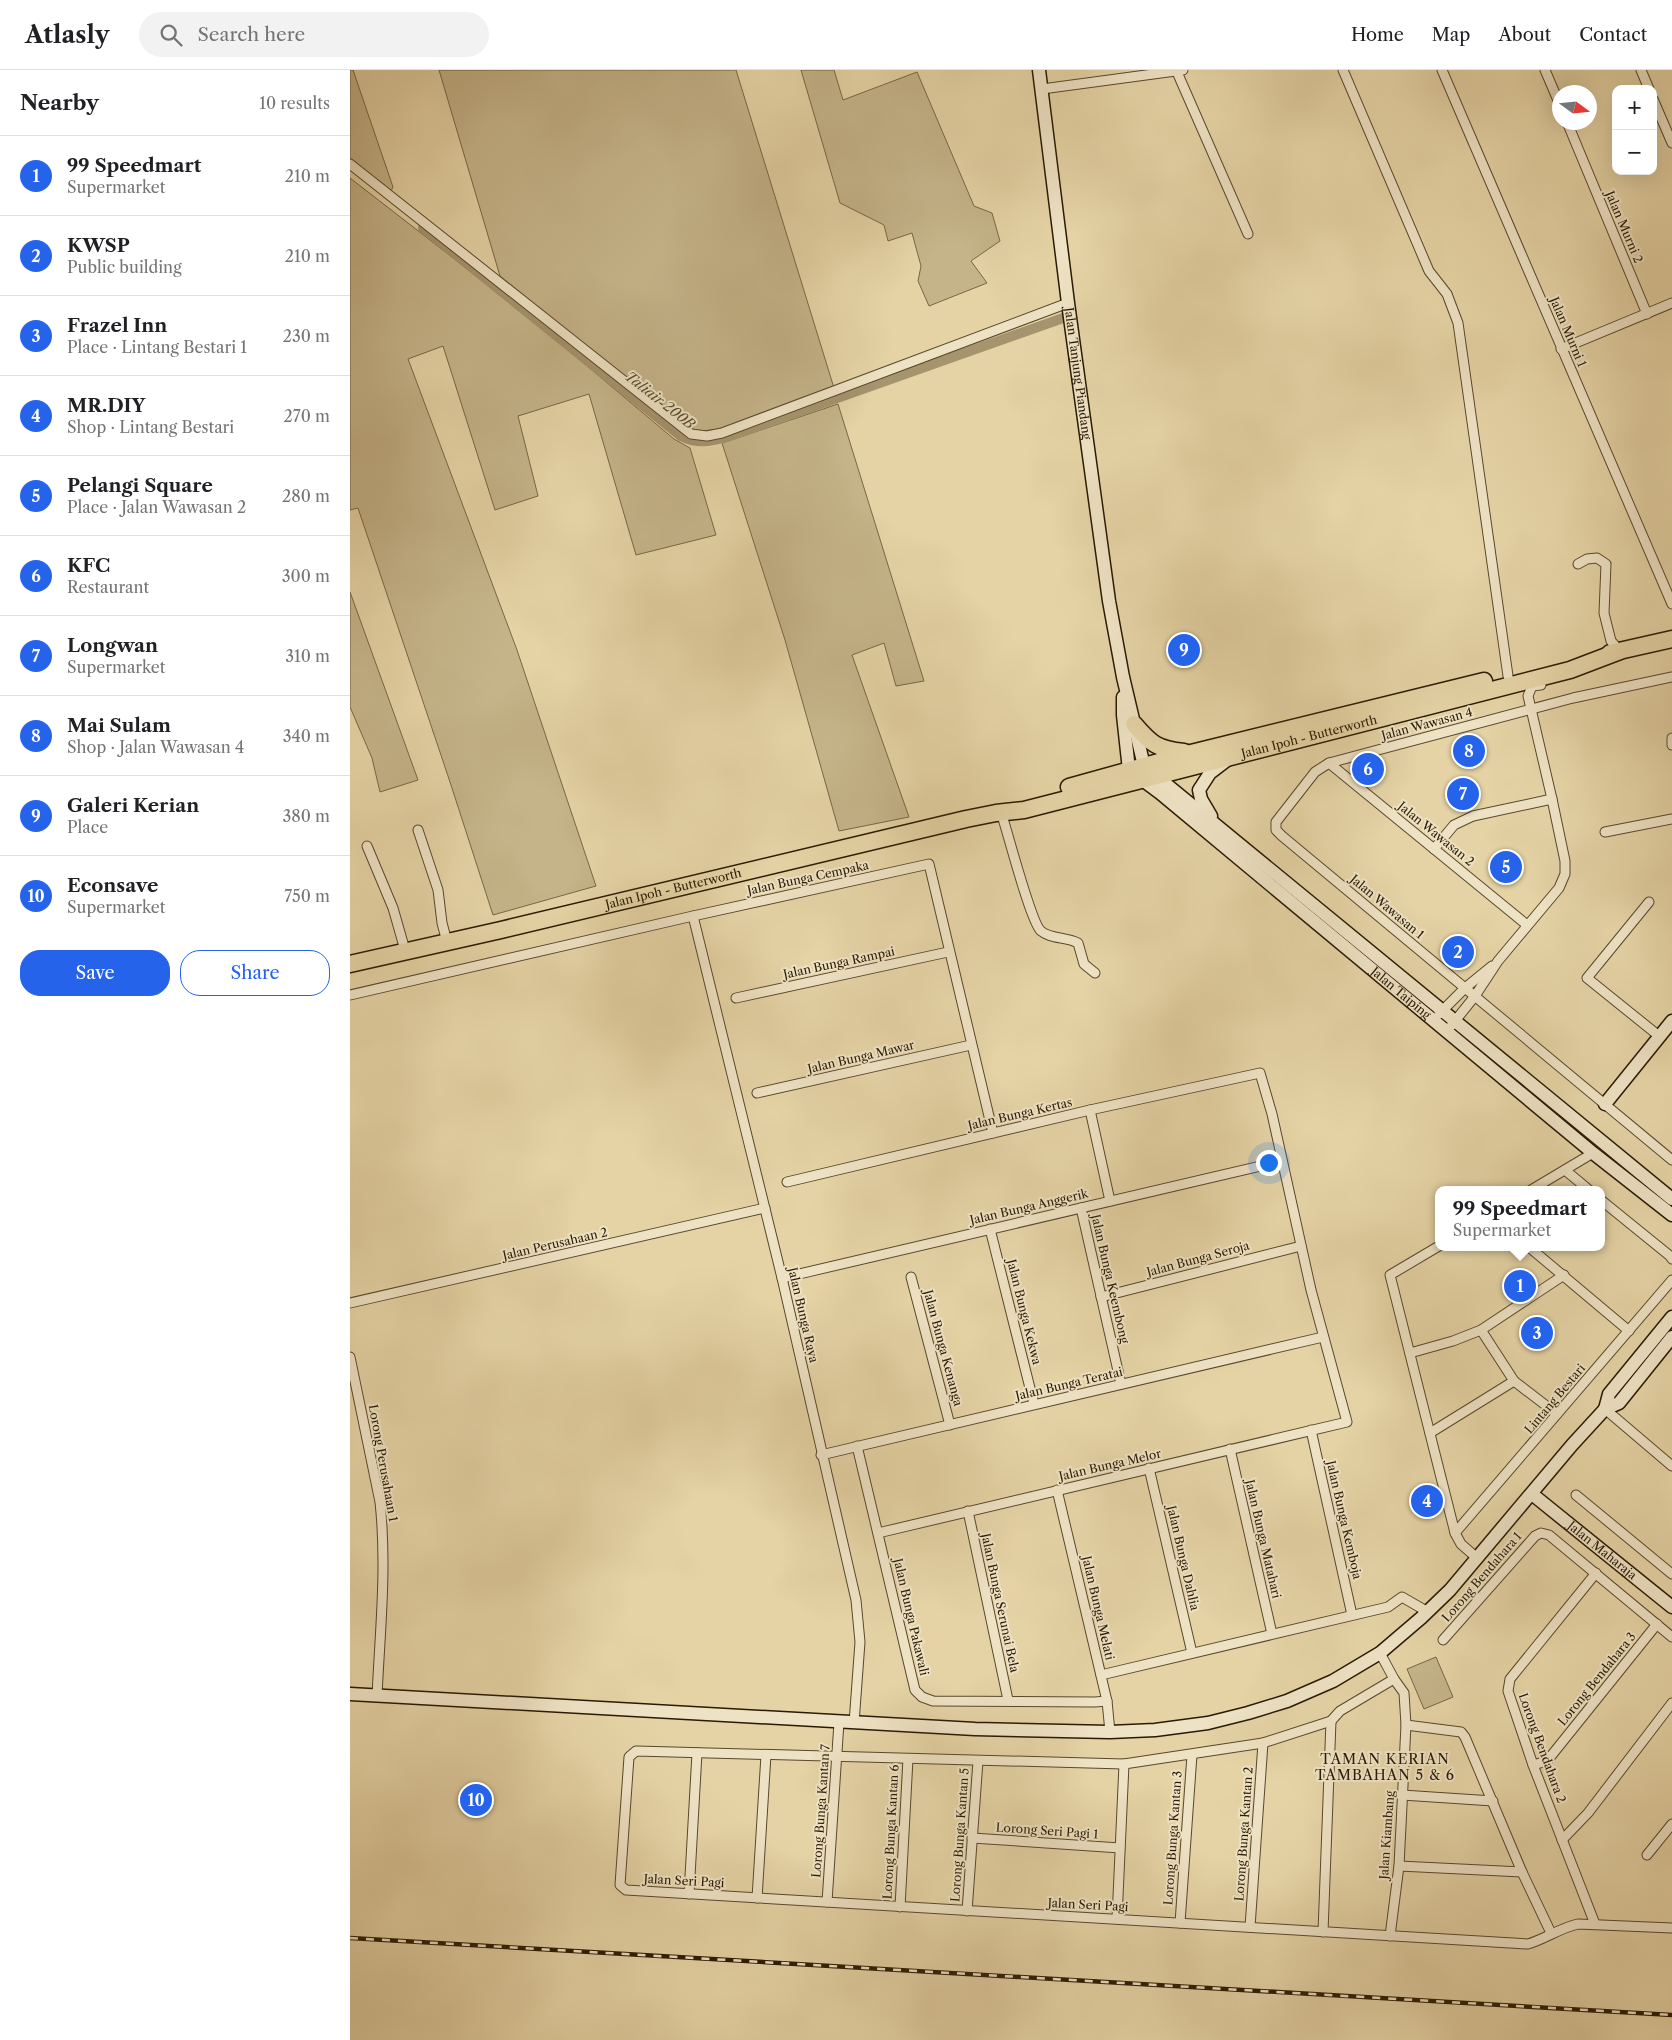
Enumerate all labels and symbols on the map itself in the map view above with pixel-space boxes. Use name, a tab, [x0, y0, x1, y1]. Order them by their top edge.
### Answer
north arrow	[1552, 85, 1597, 130]
street label: Jalan Murni 2	[1602, 187, 1646, 265]
street label: Jalan Murni 1	[1546, 293, 1590, 369]
street label: Jalan Tanjung Piandang	[1061, 304, 1095, 441]
water label: Taliair 200B	[621, 367, 700, 434]
pin: 9	[1168, 631, 1200, 669]
street label: Jalan Wawasan 4	[1378, 704, 1474, 743]
street label: Jalan Ipoh - Butterworth	[1238, 712, 1379, 761]
pin: 8	[1453, 732, 1485, 770]
pin: 6	[1352, 750, 1384, 788]
pin: 7	[1447, 775, 1479, 813]
street label: Jalan Wawasan 2	[1394, 797, 1478, 869]
pin: 5	[1490, 848, 1522, 886]
street label: Jalan Bunga Cempaka	[744, 857, 871, 898]
street label: Jalan Ipoh - Butterworth	[602, 865, 743, 912]
street label: Jalan Wawasan 1	[1346, 870, 1427, 942]
pin: 2	[1442, 933, 1474, 971]
street label: Jalan Bunga Rampai	[780, 943, 896, 982]
street label: Jalan Taiping	[1366, 962, 1435, 1022]
street label: Jalan Bunga Mawar	[804, 1037, 916, 1077]
street label: Jalan Bunga Kertas	[964, 1094, 1073, 1133]
your location	[1256, 1150, 1282, 1176]
street label: Jalan Bunga Anggerik	[966, 1185, 1090, 1228]
street label: Jalan Bunga Keembong	[1088, 1211, 1133, 1346]
street label: Jalan Perusahaan 2	[499, 1224, 609, 1263]
street label: Jalan Bunga Seroja	[1143, 1237, 1252, 1280]
street label: Jalan Bunga Kekwa	[1004, 1256, 1045, 1367]
street label: Jalan Bunga Raya	[785, 1264, 822, 1365]
pin: 1	[1504, 1267, 1536, 1305]
street label: Jalan Bunga Kenanga	[920, 1286, 966, 1408]
pin: 3	[1521, 1314, 1553, 1352]
street label: Lintang Bestari	[1521, 1361, 1588, 1437]
street label: Jalan Bunga Teratai	[1012, 1364, 1124, 1404]
street label: Lorong Perusahaan 1	[366, 1403, 401, 1523]
street label: Jalan Bunga Melor	[1055, 1445, 1162, 1484]
street label: Jalan Bunga Kemboja	[1323, 1457, 1366, 1581]
street label: Jalan Bunga Matahari	[1242, 1476, 1285, 1600]
pin: 4	[1411, 1482, 1443, 1520]
street label: Jalan Bunga Dahlia	[1164, 1502, 1203, 1612]
street label: Jalan Maharaja	[1563, 1517, 1640, 1583]
street label: Lorong Bendahara 1	[1439, 1529, 1525, 1625]
street label: Jalan Bunga Serunai Bela	[978, 1530, 1023, 1675]
street label: Jalan Bunga Melati	[1079, 1552, 1118, 1662]
street label: Jalan Bunga Pakawali	[890, 1555, 932, 1677]
street label: Lorong Bendahara 3	[1554, 1629, 1639, 1728]
street label: Lorong Bendahara 2	[1516, 1691, 1569, 1805]
street label: Lorong Bunga Kantan 7	[808, 1744, 833, 1878]
district label: TAMAN KERIAN TAMBAHAN 5 & 6	[1315, 1750, 1455, 1784]
street label: Lorong Bunga Kantan 6	[879, 1764, 902, 1900]
street label: Lorong Bunga Kantan 2	[1231, 1766, 1256, 1902]
street label: Lorong Bunga Kantan 5	[947, 1767, 972, 1903]
street label: Lorong Bunga Kantan 3	[1160, 1770, 1185, 1906]
pin: 10	[460, 1781, 492, 1819]
street label: Jalan Kiambang	[1376, 1789, 1397, 1882]
street label: Lorong Seri Pagi 1	[995, 1819, 1099, 1842]
street label: Jalan Seri Pagi	[641, 1871, 725, 1890]
street label: Jalan Seri Pagi	[1045, 1895, 1129, 1914]

